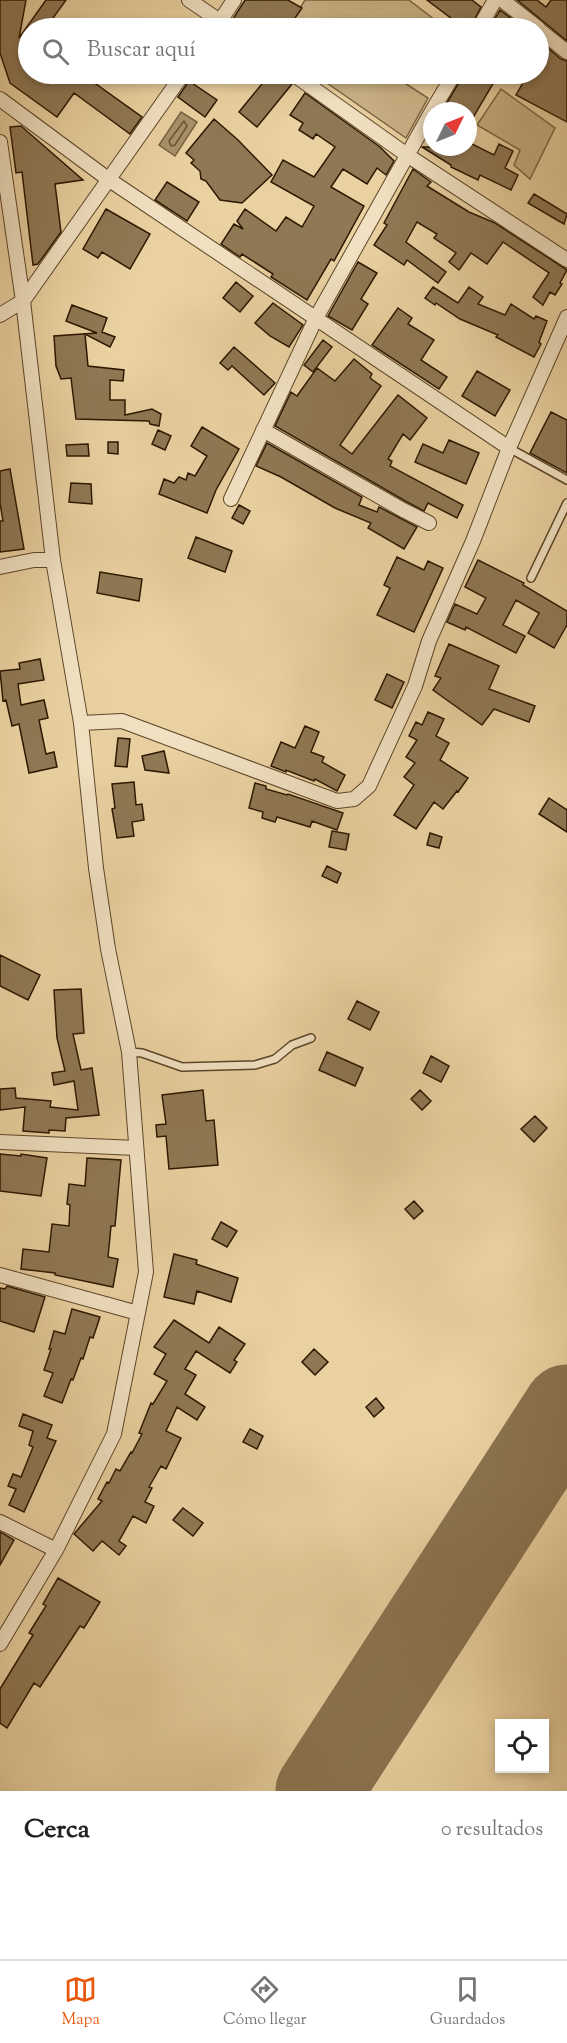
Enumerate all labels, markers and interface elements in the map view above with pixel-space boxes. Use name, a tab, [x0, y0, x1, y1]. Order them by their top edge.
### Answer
search box	[18, 18, 549, 84]
icon: search	[39, 35, 72, 68]
text: Buscar aquí	[87, 35, 196, 67]
north arrow	[423, 102, 477, 156]
map controls	[495, 1719, 549, 1773]
button: locate	[495, 1719, 549, 1773]
text: Cerca	[24, 1812, 90, 1849]
text: 0 resultados	[441, 1816, 543, 1845]
tab: Mapa	[62, 1973, 100, 2032]
tab: Cómo llegar	[223, 1973, 307, 2032]
tab: Guardados	[430, 1973, 505, 2032]

